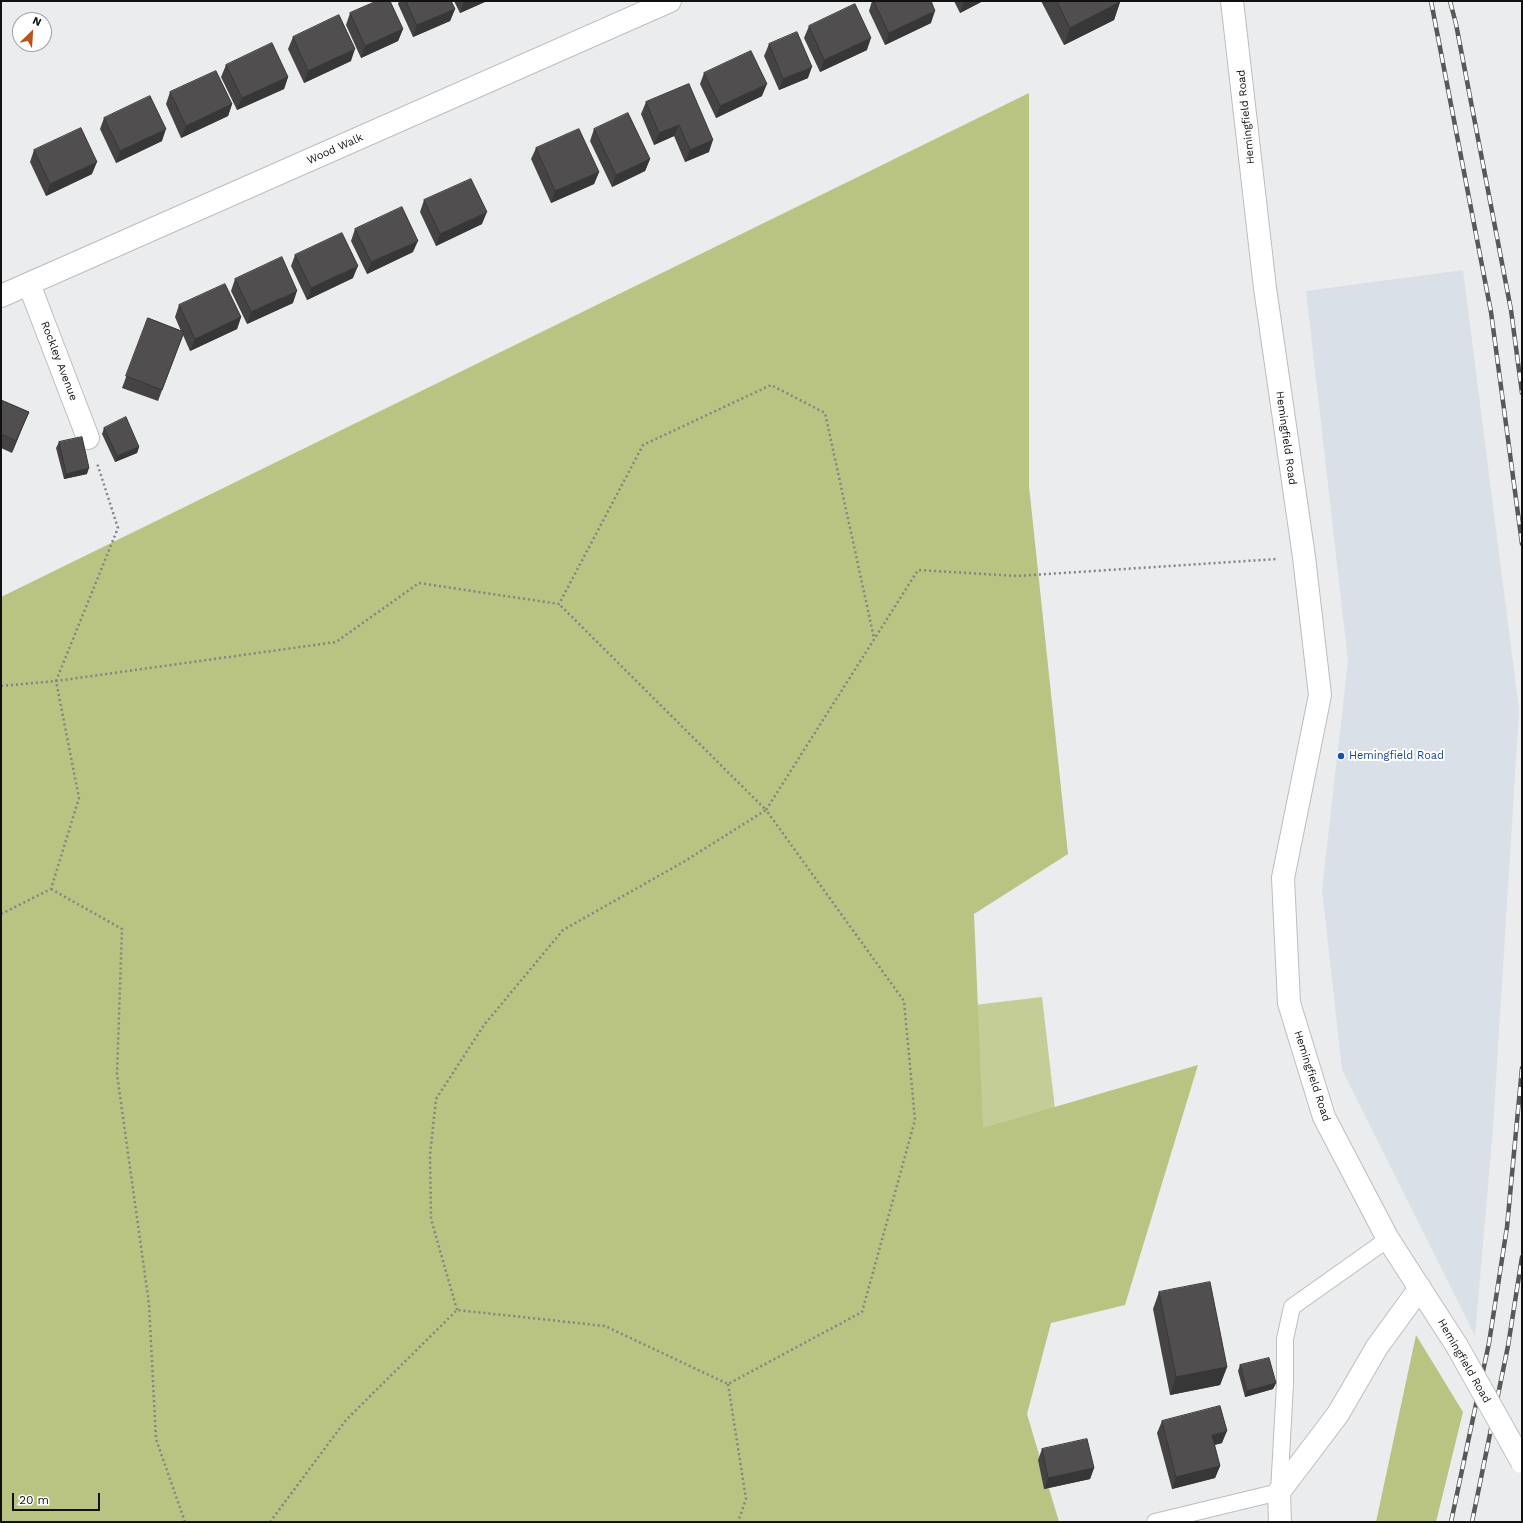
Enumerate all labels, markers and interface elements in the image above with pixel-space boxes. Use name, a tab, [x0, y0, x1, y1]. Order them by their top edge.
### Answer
north arrow	[12, 12, 52, 52]
text: N	[30, 14, 43, 29]
street label: Hemingfield Road	[1234, 69, 1258, 165]
street label: Wood Walk	[305, 131, 365, 167]
street label: Rockley Avenue	[38, 319, 80, 403]
street label: Hemingfield Road	[1273, 390, 1299, 486]
place label: Hemingfield Road	[1349, 749, 1444, 763]
marker: Hemingfield Road	[1336, 751, 1346, 761]
street label: Hemingfield Road	[1291, 1029, 1333, 1123]
street label: Hemingfield Road	[1435, 1317, 1493, 1405]
scale bar	[14, 1485, 102, 1511]
text: 20 m	[19, 1493, 49, 1507]

